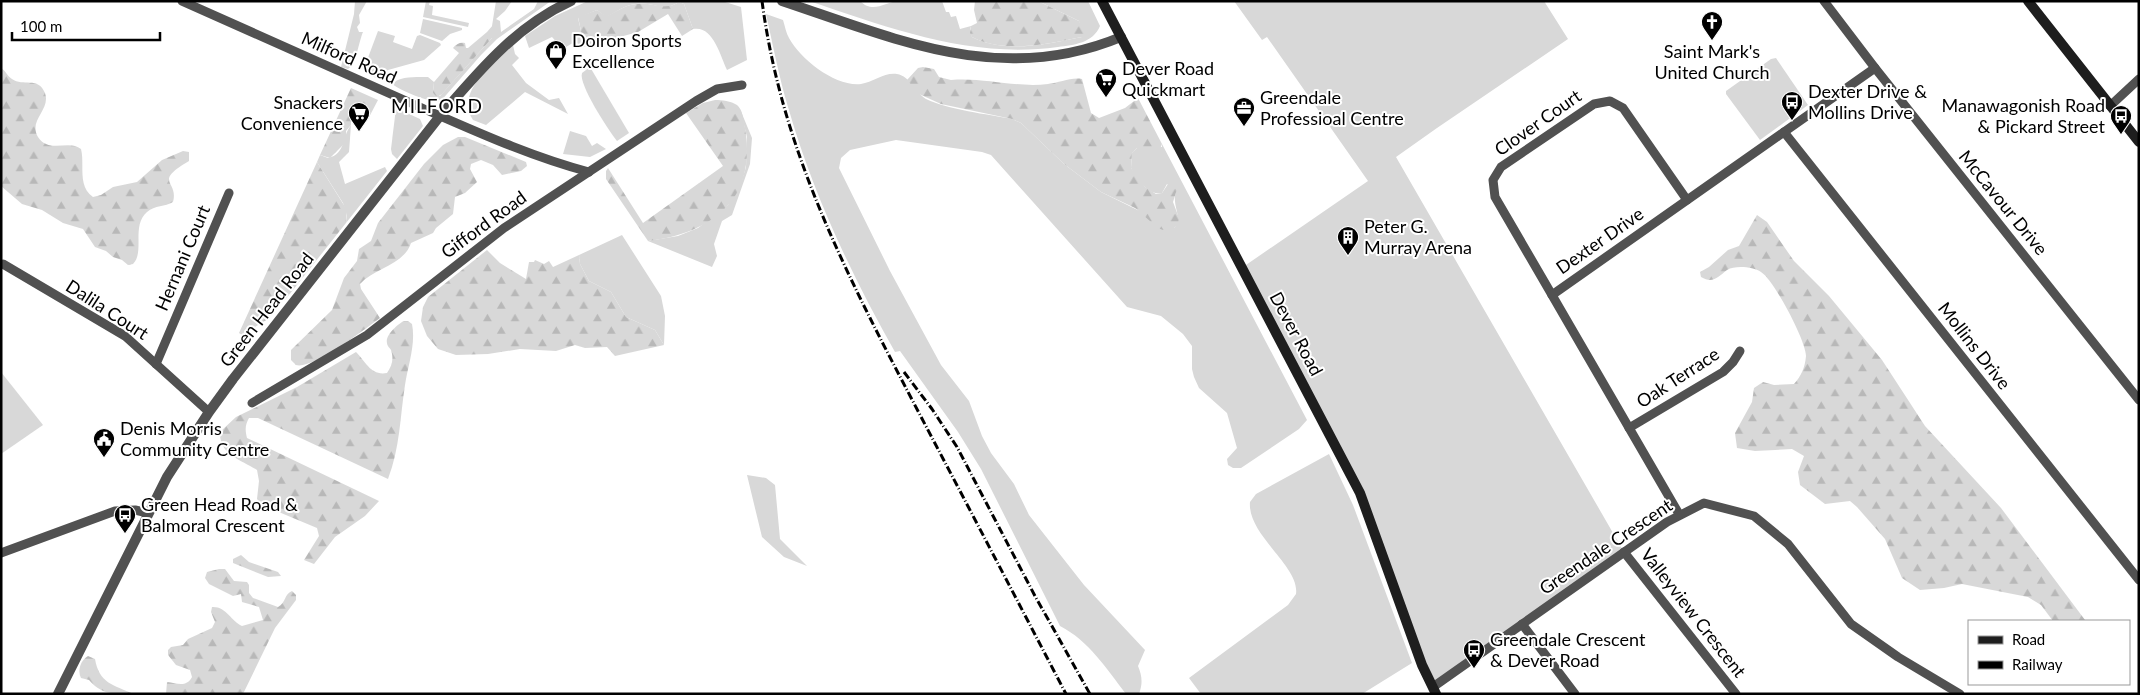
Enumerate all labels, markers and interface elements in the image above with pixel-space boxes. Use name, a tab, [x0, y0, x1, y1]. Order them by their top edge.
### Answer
scale bar	[12, 10, 160, 42]
church icon: Saint Mark's United Church	[1700, 10, 1724, 41]
text: 100 m	[20, 17, 62, 35]
street label: Milford Road	[298, 26, 401, 88]
place label: Doiron Sports Excellence	[572, 29, 682, 72]
shop icon: Doiron Sports Excellence	[544, 39, 568, 70]
place label: Saint Mark's United Church	[1655, 40, 1769, 83]
place label: Dever Road Quickmart	[1122, 57, 1214, 100]
supermarket icon: Dever Road Quickmart	[1094, 67, 1118, 98]
place label: Dexter Drive & Mollins Drive	[1808, 80, 1927, 123]
street label: Clover Court	[1490, 84, 1585, 160]
place label: Greendale Professioal Centre	[1260, 86, 1404, 129]
bus stop icon: Dexter Drive & Mollins Drive	[1780, 90, 1804, 121]
place label: Snackers Convenience	[241, 91, 343, 134]
district label: MILFORD	[391, 94, 483, 117]
place label: Manawagonish Road & Pickard Street	[1942, 94, 2106, 137]
office icon: Greendale Professioal Centre	[1232, 96, 1256, 127]
supermarket icon: Snackers Convenience	[347, 101, 371, 132]
bus stop icon: Manawagonish Road & Pickard Street	[2109, 104, 2133, 135]
street label: McCavour Drive	[1955, 145, 2053, 259]
street label: Gifford Road	[436, 186, 530, 263]
street label: Hernani Court	[150, 201, 214, 314]
street label: Dexter Drive	[1552, 202, 1647, 278]
place label: Peter G. Murray Arena	[1364, 215, 1472, 258]
building icon: Peter G. Murray Arena	[1336, 225, 1360, 256]
street label: Green Head Road	[215, 248, 318, 371]
street label: Dalila Court	[62, 274, 153, 344]
street label: Dever Road	[1266, 288, 1328, 379]
street label: Mollins Drive	[1934, 297, 2016, 393]
street label: Oak Terrace	[1632, 342, 1723, 412]
place label: Denis Morris Community Centre	[120, 417, 269, 460]
public building icon: Denis Morris Community Centre	[92, 427, 116, 458]
place label: Green Head Road & Balmoral Crescent	[141, 493, 298, 536]
street label: Greendale Crescent	[1535, 493, 1676, 599]
bus stop icon: Green Head Road & Balmoral Crescent	[113, 503, 137, 534]
street label: Valleyview Crescent	[1636, 543, 1751, 682]
legend	[1968, 620, 2130, 685]
place label: Greendale Crescent & Dever Road	[1490, 628, 1646, 671]
text: Road	[2012, 630, 2045, 648]
bus stop icon: Greendale Crescent & Dever Road	[1462, 638, 1486, 669]
text: Railway	[2012, 655, 2063, 673]

